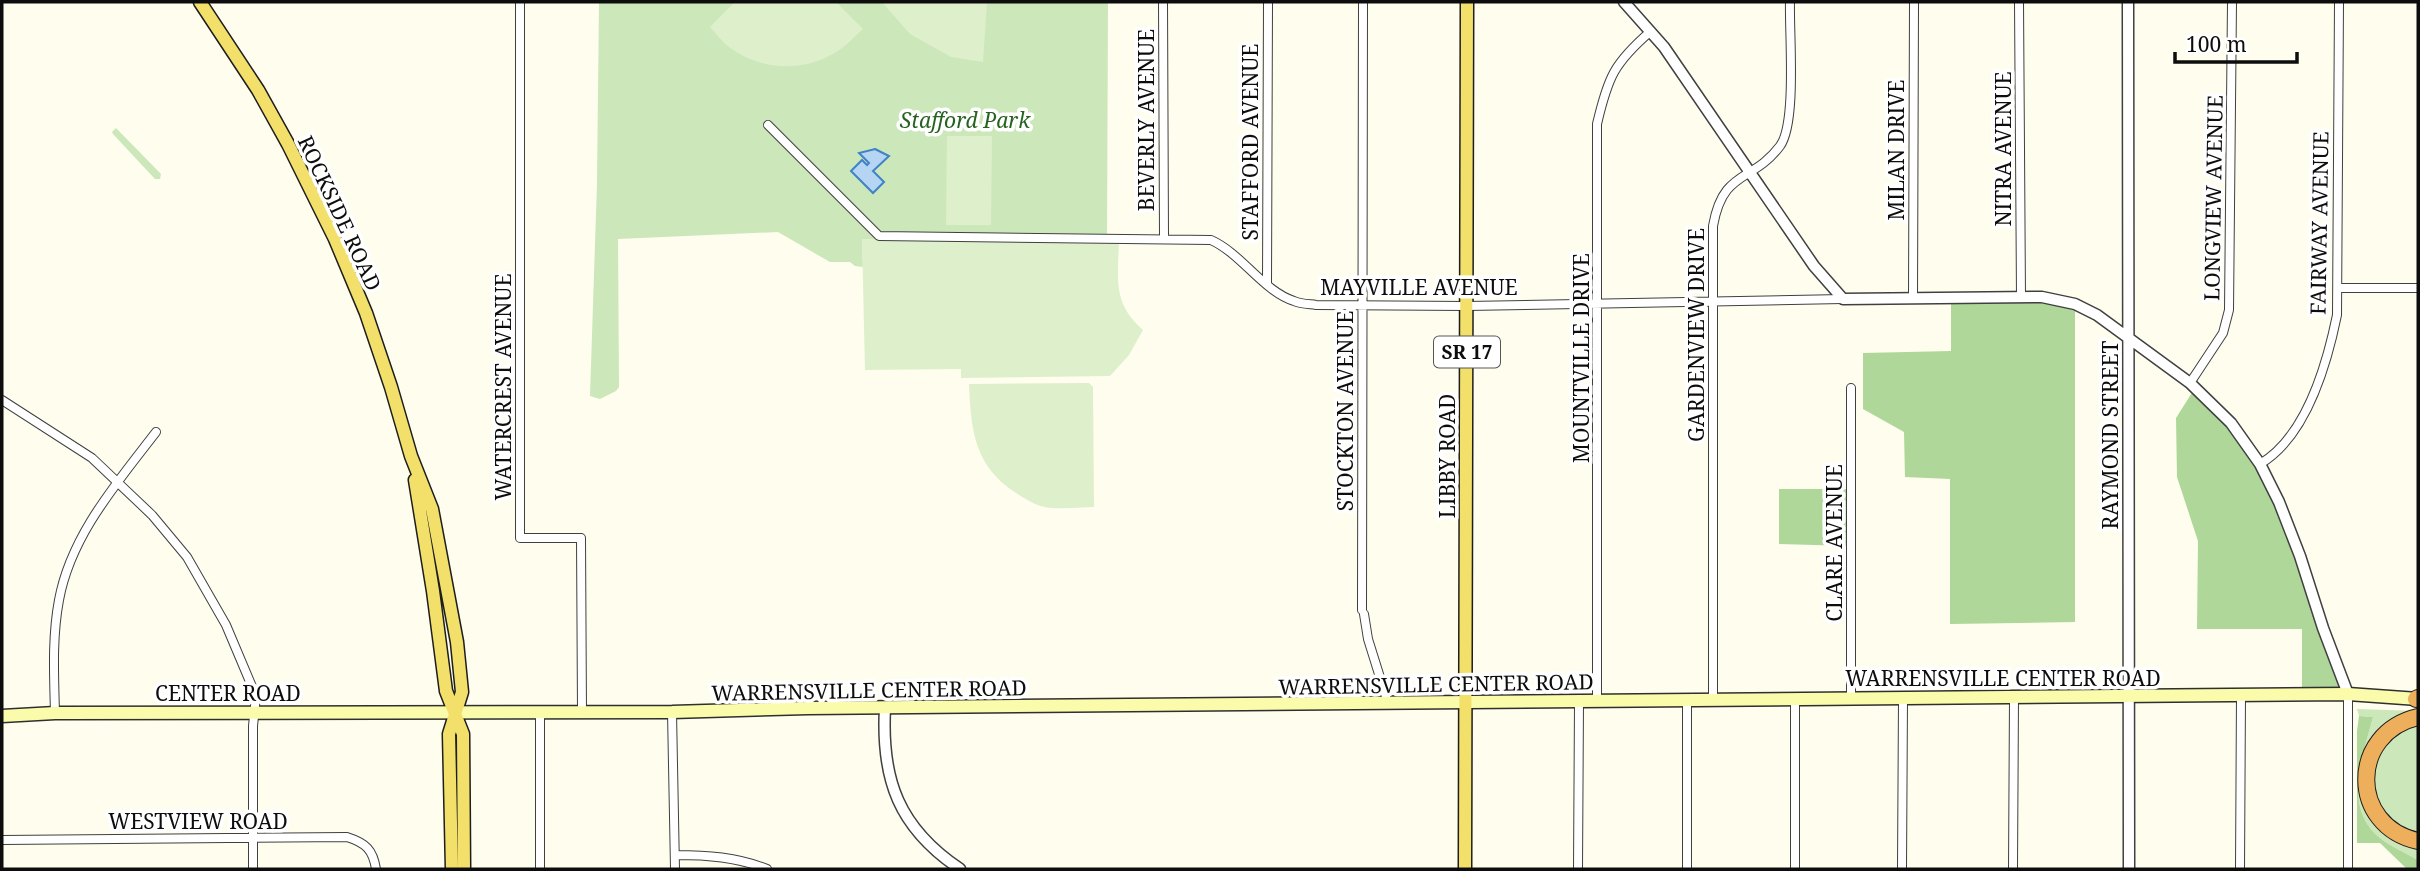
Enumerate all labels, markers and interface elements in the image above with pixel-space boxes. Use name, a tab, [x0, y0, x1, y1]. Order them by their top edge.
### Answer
scale bar	[2175, 21, 2298, 65]
street label: BEVERLY AVENUE	[1132, 29, 1160, 211]
text: 100 m	[2186, 30, 2247, 58]
street label: STAFFORD AVENUE	[1236, 44, 1264, 240]
street label: NITRA AVENUE	[1989, 71, 2017, 227]
street label: MILAN DRIVE	[1882, 80, 1910, 220]
street label: LONGVIEW AVENUE	[2197, 95, 2229, 301]
park label: Stafford Park	[900, 106, 1031, 134]
street label: ROCKSIDE ROAD	[292, 131, 388, 295]
street label: FAIRWAY AVENUE	[2303, 131, 2335, 315]
street label: GARDENVIEW DRIVE	[1682, 228, 1710, 442]
street label: MOUNTVILLE DRIVE	[1567, 253, 1595, 463]
street label: WATERCREST AVENUE	[489, 273, 517, 501]
street label: MAYVILLE AVENUE	[1320, 273, 1518, 301]
street label: STOCKTON AVENUE	[1331, 311, 1359, 511]
road number: SR 17	[1434, 336, 1500, 368]
street label: RAYMOND STREET	[2096, 340, 2124, 529]
street label: LIBBY ROAD	[1433, 394, 1461, 518]
street label: CLARE AVENUE	[1820, 464, 1848, 622]
street label: WARRENSVILLE CENTER ROAD	[1845, 664, 2161, 692]
street label: WARRENSVILLE CENTER ROAD	[1278, 667, 1594, 701]
street label: WARRENSVILLE CENTER ROAD	[711, 673, 1027, 707]
street label: CENTER ROAD	[155, 679, 301, 707]
street label: WESTVIEW ROAD	[108, 807, 288, 835]

